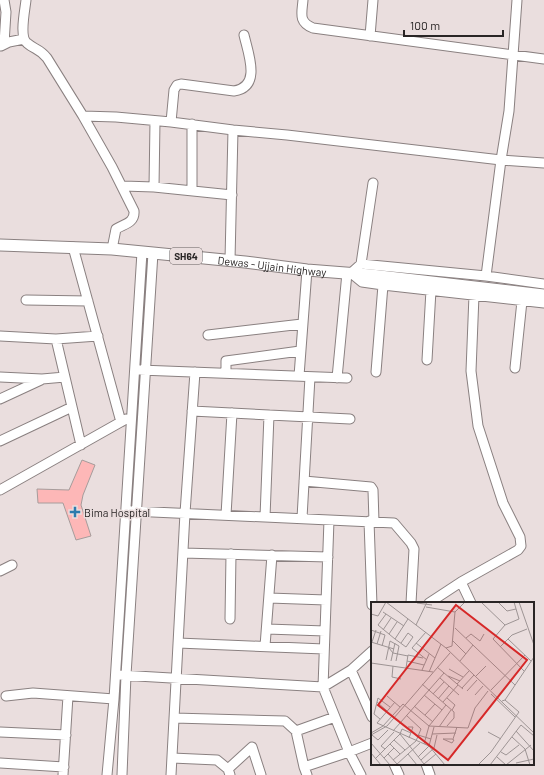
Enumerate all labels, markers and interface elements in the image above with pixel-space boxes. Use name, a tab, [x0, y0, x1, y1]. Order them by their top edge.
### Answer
scale bar	[404, 12, 503, 38]
text: 100 m	[410, 18, 440, 32]
road number: SH64	[170, 248, 202, 264]
street label: Dewas - Ujjain Highway	[217, 253, 327, 278]
marker: Bima Hospital	[69, 506, 81, 518]
place label: Bima Hospital	[84, 506, 150, 519]
inset map	[371, 602, 534, 765]

